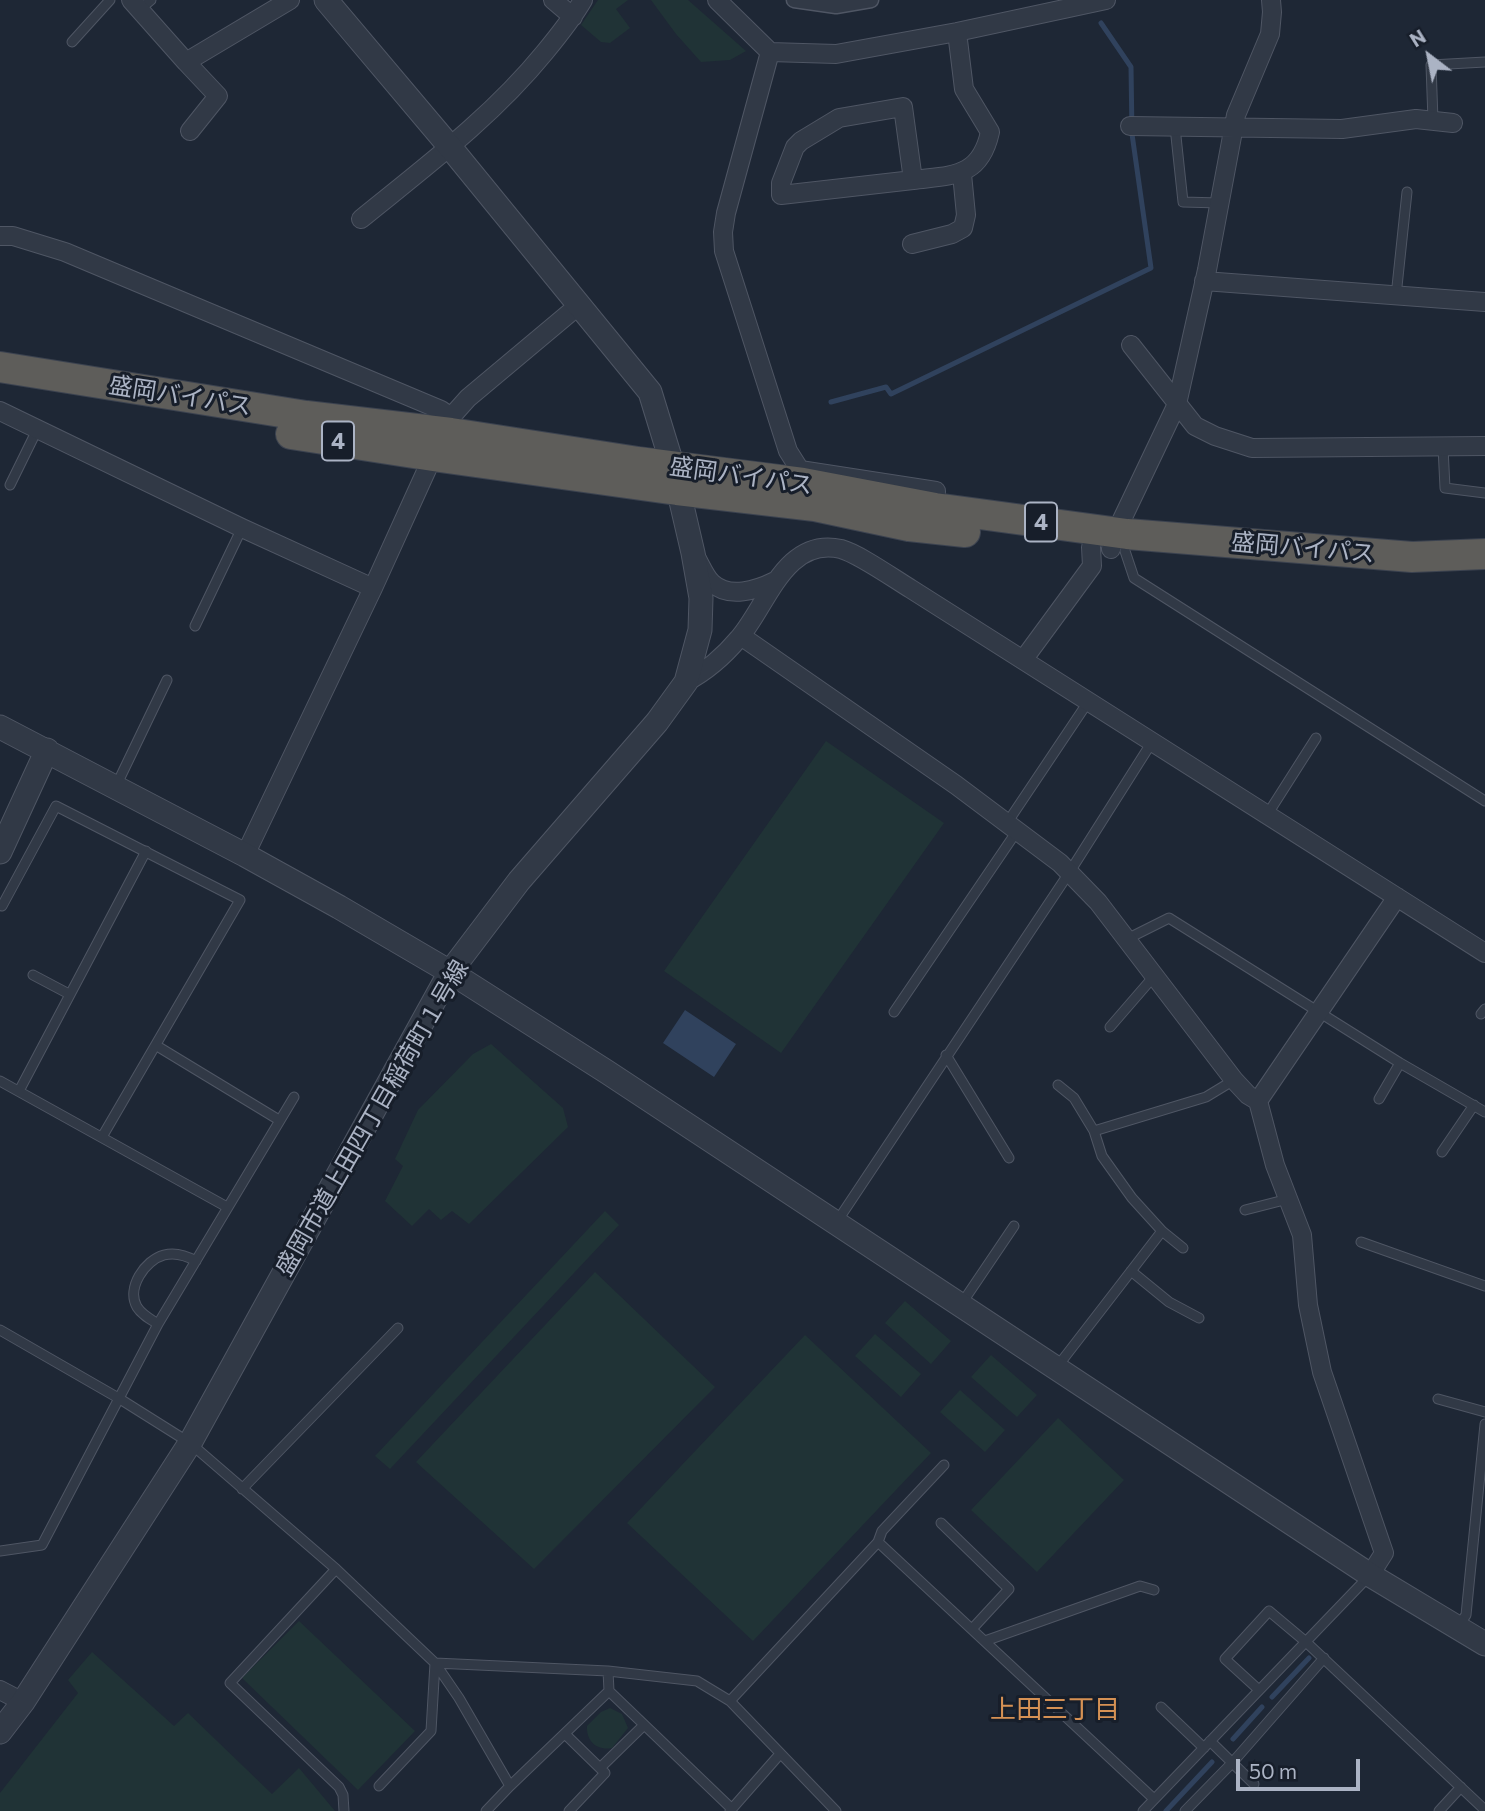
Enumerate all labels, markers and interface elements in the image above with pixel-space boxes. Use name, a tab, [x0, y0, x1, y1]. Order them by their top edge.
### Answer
north arrow	[1394, 21, 1464, 91]
text: N	[1405, 24, 1430, 51]
street label: 盛岡バイパス	[107, 371, 253, 421]
road number: 4	[322, 422, 354, 461]
street label: 盛岡バイパス	[668, 452, 814, 500]
road number: 4	[1025, 502, 1057, 542]
street label: 盛岡バイパス	[1230, 527, 1376, 569]
street label: 盛岡市道上田四丁目稲荷町１号線	[270, 955, 474, 1281]
district label: 上田三丁目	[990, 1693, 1120, 1725]
scale bar	[1240, 1744, 1364, 1788]
text: 50 m	[1249, 1758, 1297, 1783]

